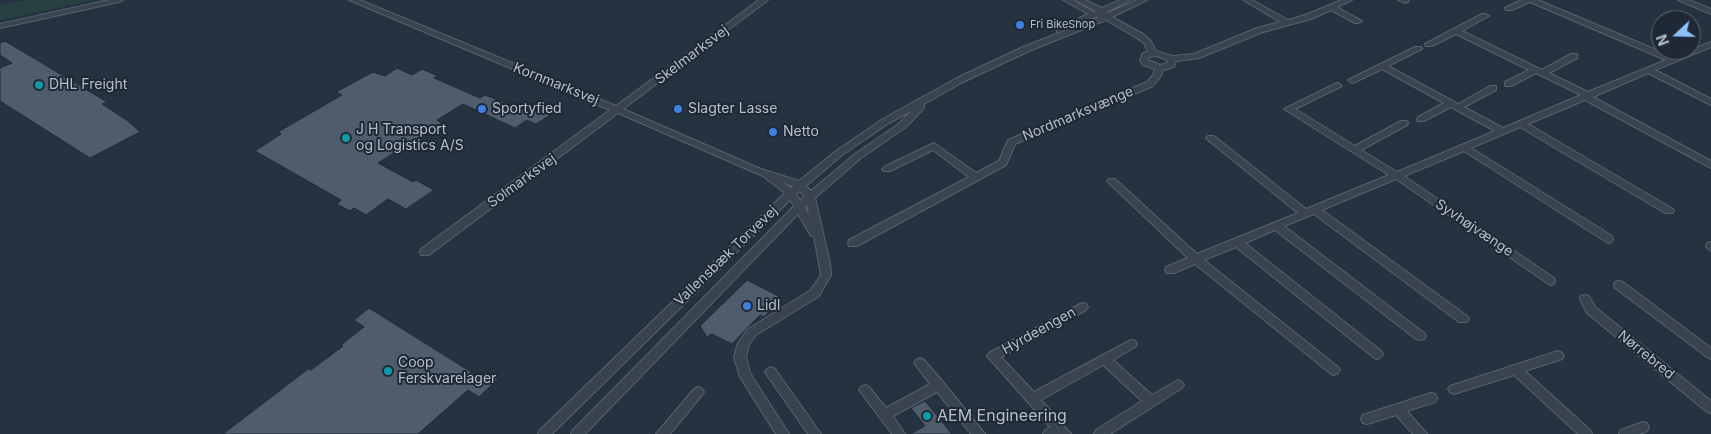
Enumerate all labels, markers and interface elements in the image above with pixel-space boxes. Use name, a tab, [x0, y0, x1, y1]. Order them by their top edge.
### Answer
north arrow	[1651, 10, 1701, 60]
place label: Fri BikeShop	[1030, 18, 1095, 32]
marker: Fri BikeShop	[1014, 19, 1026, 31]
street label: Skelmarksvej	[652, 22, 732, 88]
text: N	[1653, 32, 1672, 48]
street label: Kornmarksvej	[511, 59, 601, 109]
place label: DHL Freight	[49, 77, 127, 93]
marker: DHL Freight	[33, 79, 45, 91]
street label: Nordmarksvænge	[1020, 83, 1136, 145]
place label: Sportyfied	[492, 101, 562, 117]
place label: Slagter Lasse	[688, 101, 777, 117]
marker: Sportyfied	[476, 103, 488, 115]
marker: Slagter Lasse	[672, 103, 684, 115]
place label: J H Transport og Logistics A/S	[356, 122, 464, 154]
place label: Netto	[783, 124, 819, 140]
marker: Netto	[767, 126, 779, 138]
marker: J H Transport og Logistics A/S	[340, 132, 352, 144]
street label: Solmarksvej	[484, 151, 560, 211]
street label: Syvhøjvænge	[1432, 196, 1516, 260]
street label: Vallensbæk Torvevej	[671, 202, 781, 310]
place label: Lidl	[757, 298, 780, 314]
marker: Lidl	[741, 300, 753, 312]
street label: Hyrdeengen	[999, 304, 1079, 358]
street label: Nørrebred	[1614, 327, 1678, 383]
place label: Coop Ferskvarelager	[398, 355, 496, 388]
marker: Coop Ferskvarelager	[382, 365, 394, 377]
place label: AEM Engineering	[937, 406, 1067, 426]
marker: AEM Engineering	[921, 410, 933, 422]

